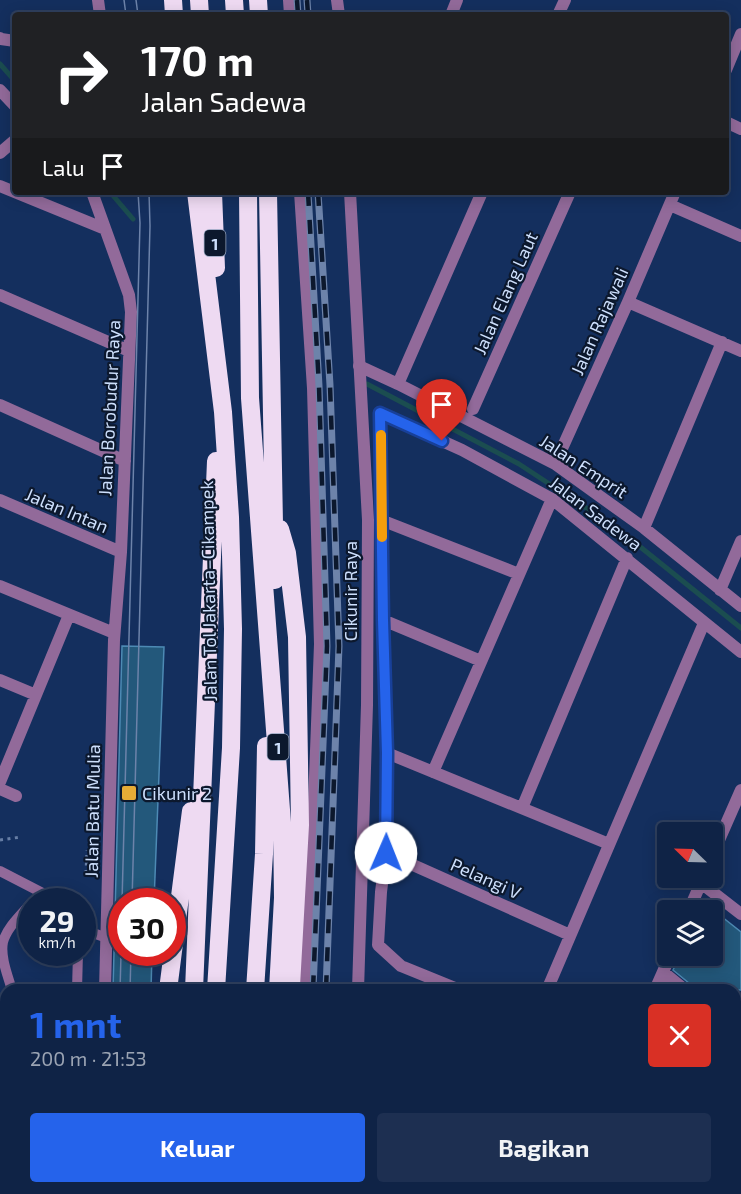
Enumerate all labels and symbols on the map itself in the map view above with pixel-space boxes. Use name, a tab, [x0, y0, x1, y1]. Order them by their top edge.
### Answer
street label: Jalan Elang Laut	[468, 228, 542, 358]
road number: 1	[204, 230, 226, 256]
street label: Jalan Rajawali	[565, 264, 633, 378]
street label: Jalan Borobudur Raya	[93, 319, 125, 497]
pin	[416, 379, 467, 441]
street label: Jalan Emprit	[536, 429, 632, 503]
street label: Jalan Sadewa	[545, 471, 647, 555]
street label: Jalan Tol Jakarta–Cikampek	[195, 480, 221, 702]
street label: Jalan Intan	[22, 483, 112, 537]
street label: Cikunir Raya	[339, 541, 361, 641]
road number: 1	[268, 734, 288, 760]
street label: Jalan Batu Mulia	[80, 744, 104, 878]
place label: Cikunir 2	[142, 782, 212, 804]
marker: Cikunir 2	[120, 784, 138, 802]
position arrow	[354, 821, 418, 885]
north arrow	[657, 822, 723, 888]
street label: Pelangi V	[447, 853, 525, 903]
speed limit sign: 30	[108, 888, 186, 966]

